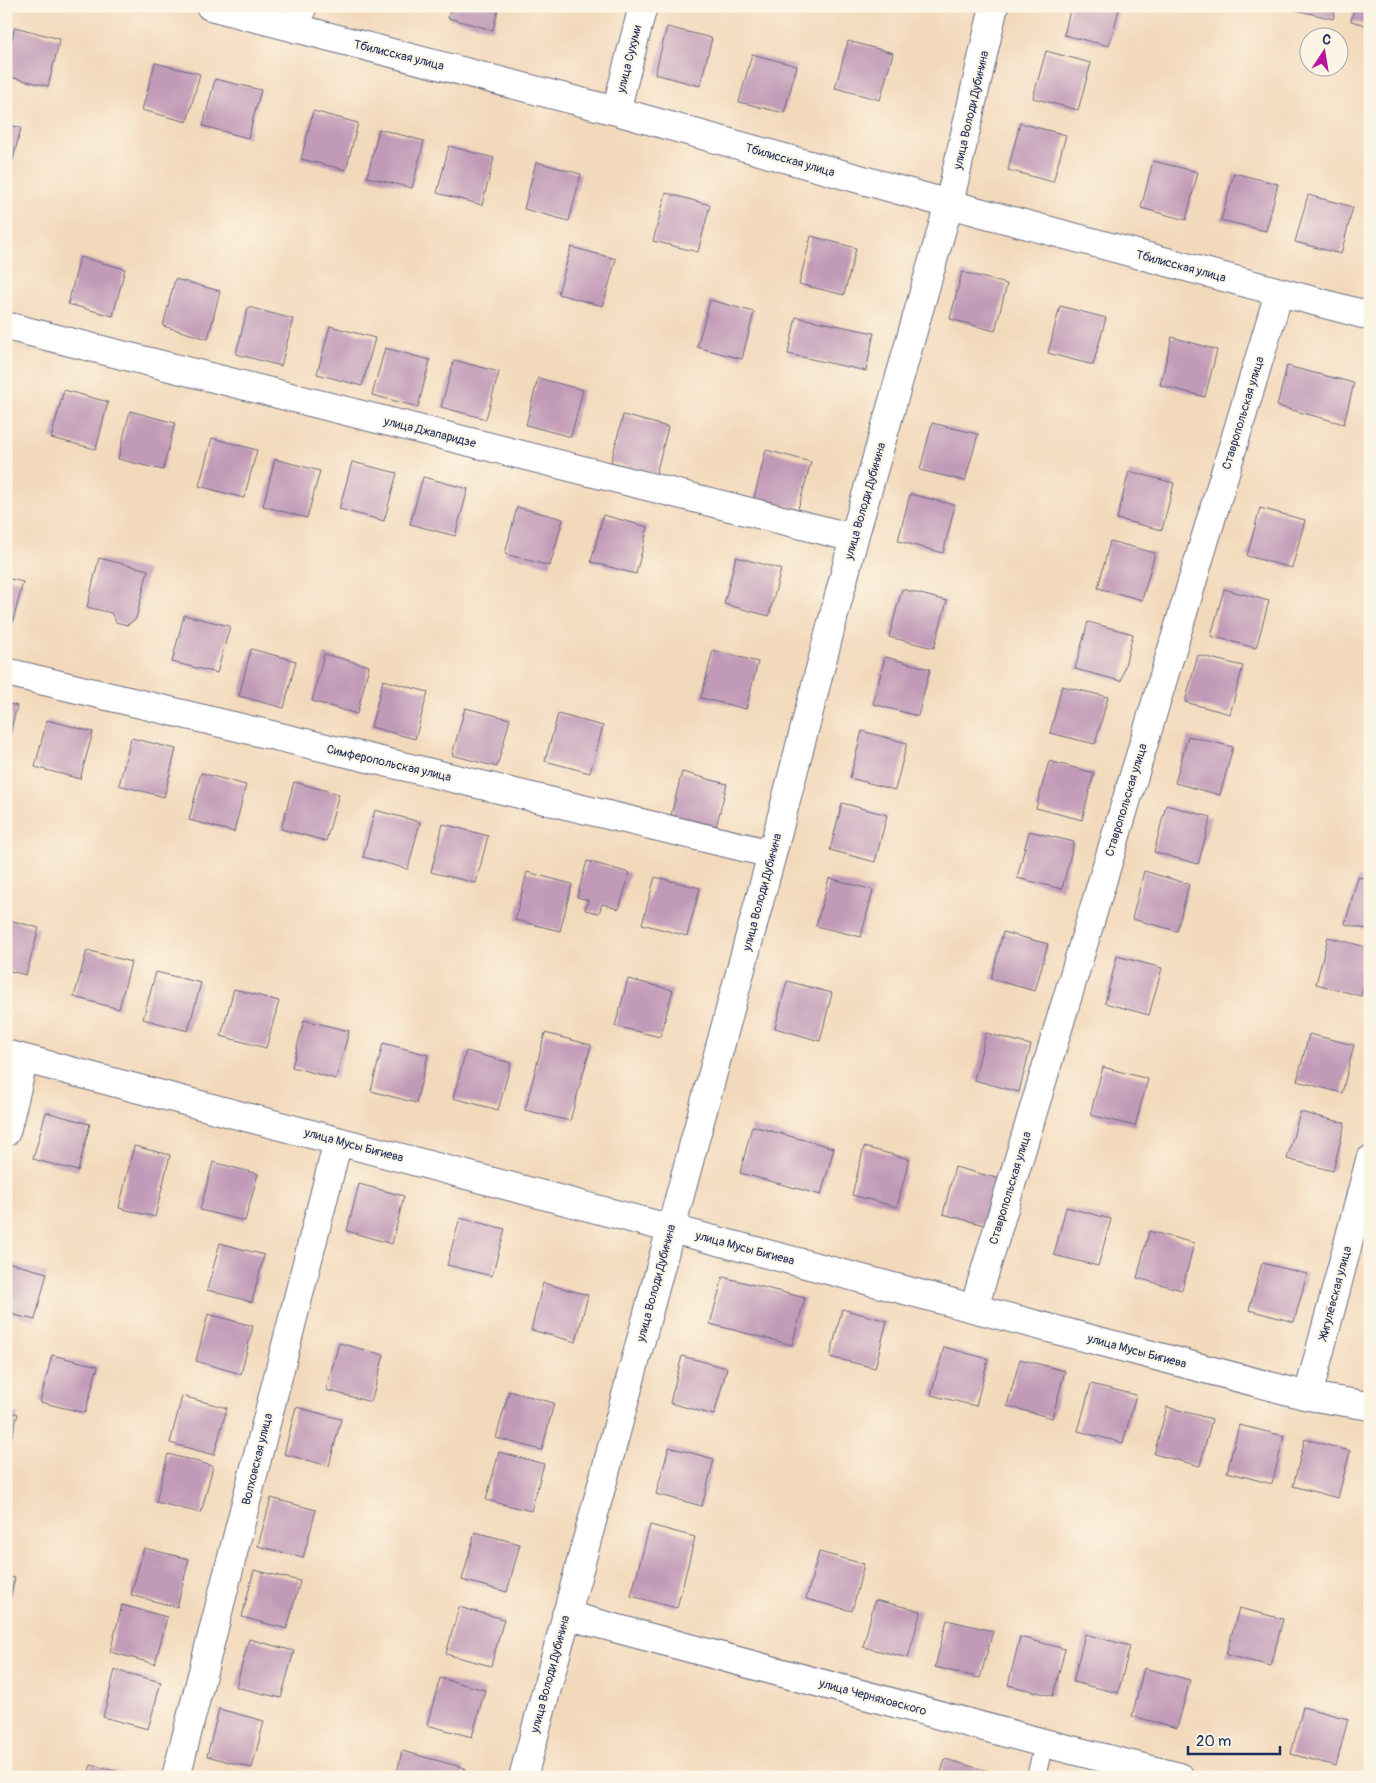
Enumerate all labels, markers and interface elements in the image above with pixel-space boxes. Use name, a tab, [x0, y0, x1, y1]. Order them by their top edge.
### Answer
street label: улица Сухуми	[614, 23, 645, 96]
north arrow	[1298, 28, 1348, 78]
text: С	[1321, 31, 1333, 49]
street label: Тбилисская улица	[352, 37, 446, 74]
street label: улица Володи Дубинина	[950, 49, 993, 172]
street label: Тбилисская улица	[743, 141, 837, 181]
street label: Тбилисская улица	[1134, 247, 1228, 286]
street label: Ставропольская улица	[1219, 354, 1268, 471]
street label: улица Джапаридзе	[381, 414, 478, 451]
street label: улица Володи Дубинина	[841, 440, 889, 562]
street label: Ставропольская улица	[1102, 741, 1151, 858]
street label: Симферопольская улица	[325, 742, 453, 785]
street label: улица Володи Дубинина	[739, 831, 786, 954]
street label: улица Мусы Бигиева	[302, 1125, 405, 1166]
street label: Ставропольская улица	[986, 1129, 1035, 1246]
street label: улица Володи Дубинина	[633, 1222, 680, 1345]
street label: улица Мусы Бигиева	[693, 1228, 796, 1269]
street label: Жигулёвская улица	[1315, 1244, 1355, 1344]
street label: улица Мусы Бигиева	[1085, 1331, 1188, 1372]
street label: Волховская улица	[239, 1411, 276, 1506]
street label: улица Володи Дубинина	[527, 1613, 574, 1736]
street label: улица Черняховского	[817, 1676, 929, 1719]
scale bar	[1188, 1723, 1281, 1755]
text: 20 m	[1196, 1732, 1231, 1751]

